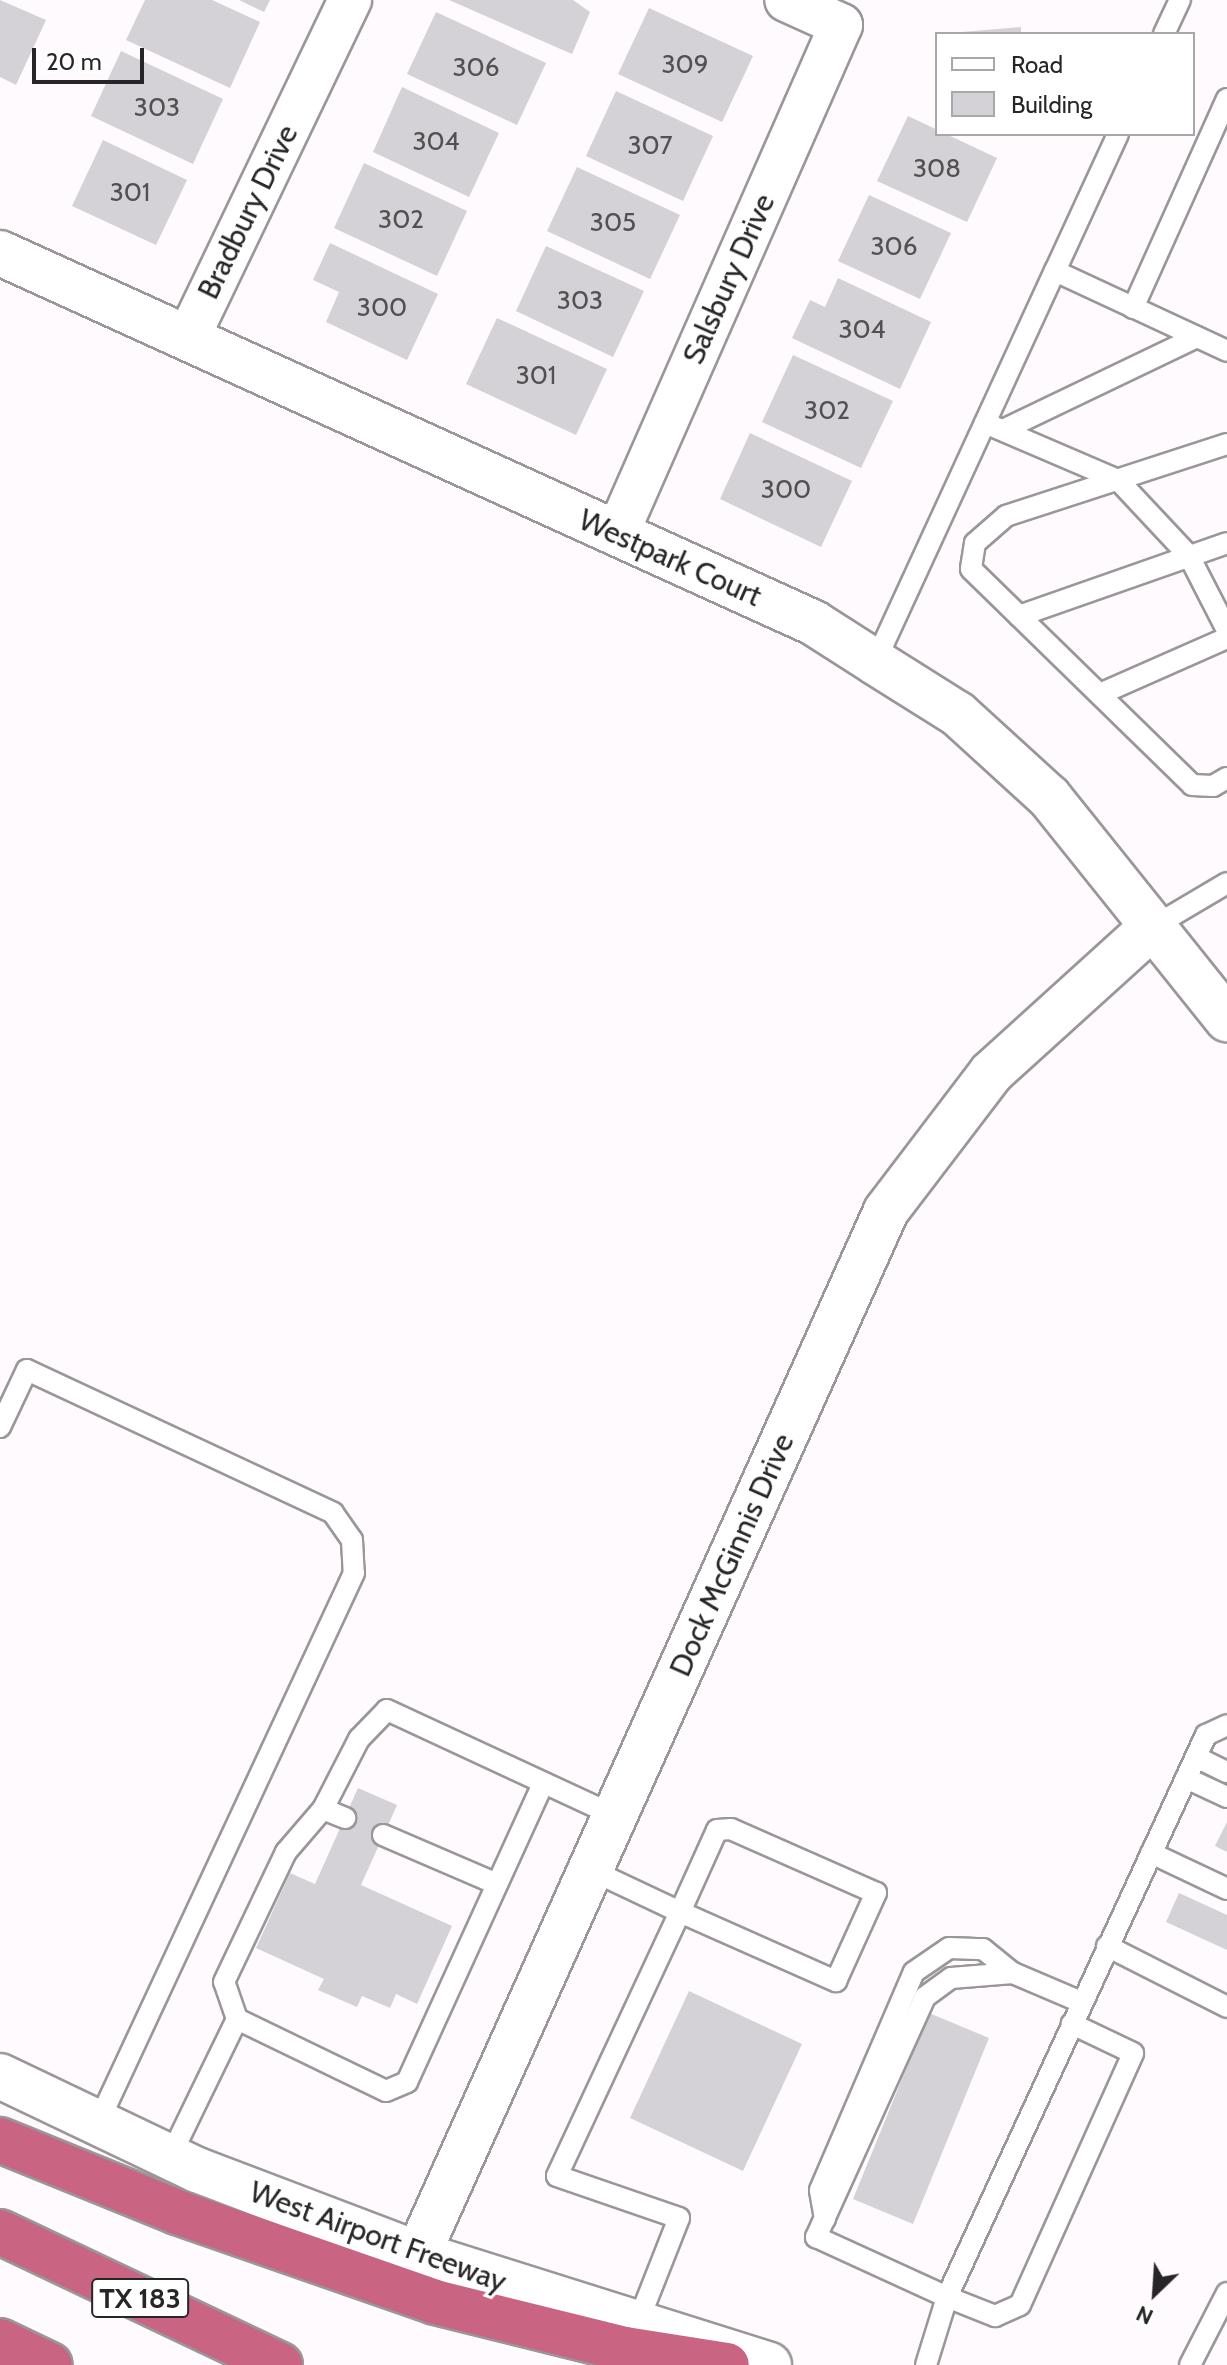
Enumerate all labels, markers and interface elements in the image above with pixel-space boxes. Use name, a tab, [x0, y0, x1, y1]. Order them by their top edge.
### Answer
scale bar	[36, 32, 148, 82]
legend	[935, 32, 1195, 136]
text: 20 m	[46, 47, 102, 76]
house number: 309	[662, 49, 708, 81]
text: Road	[1011, 50, 1063, 79]
house number: 306	[453, 52, 499, 84]
text: Building	[1011, 90, 1092, 119]
house number: 303	[134, 92, 180, 124]
street label: Bradbury Drive	[190, 119, 306, 305]
house number: 304	[412, 126, 460, 158]
house number: 307	[627, 130, 673, 162]
house number: 308	[913, 153, 961, 185]
house number: 301	[110, 177, 150, 209]
street label: Salsbury Drive	[675, 188, 783, 370]
house number: 302	[378, 204, 424, 236]
house number: 305	[590, 207, 636, 239]
house number: 306	[871, 231, 917, 263]
house number: 303	[557, 285, 603, 317]
house number: 300	[357, 292, 407, 324]
house number: 304	[838, 314, 886, 346]
house number: 301	[516, 360, 556, 392]
house number: 302	[804, 395, 850, 427]
house number: 300	[761, 474, 811, 506]
street label: Westpark Court	[573, 502, 767, 614]
street label: Dock McGinnis Drive	[662, 1428, 802, 1682]
street label: West Airport Freeway	[245, 2174, 511, 2300]
north arrow	[1115, 2253, 1195, 2333]
road number: TX 183	[90, 2274, 190, 2322]
text: N	[1132, 2300, 1157, 2331]

